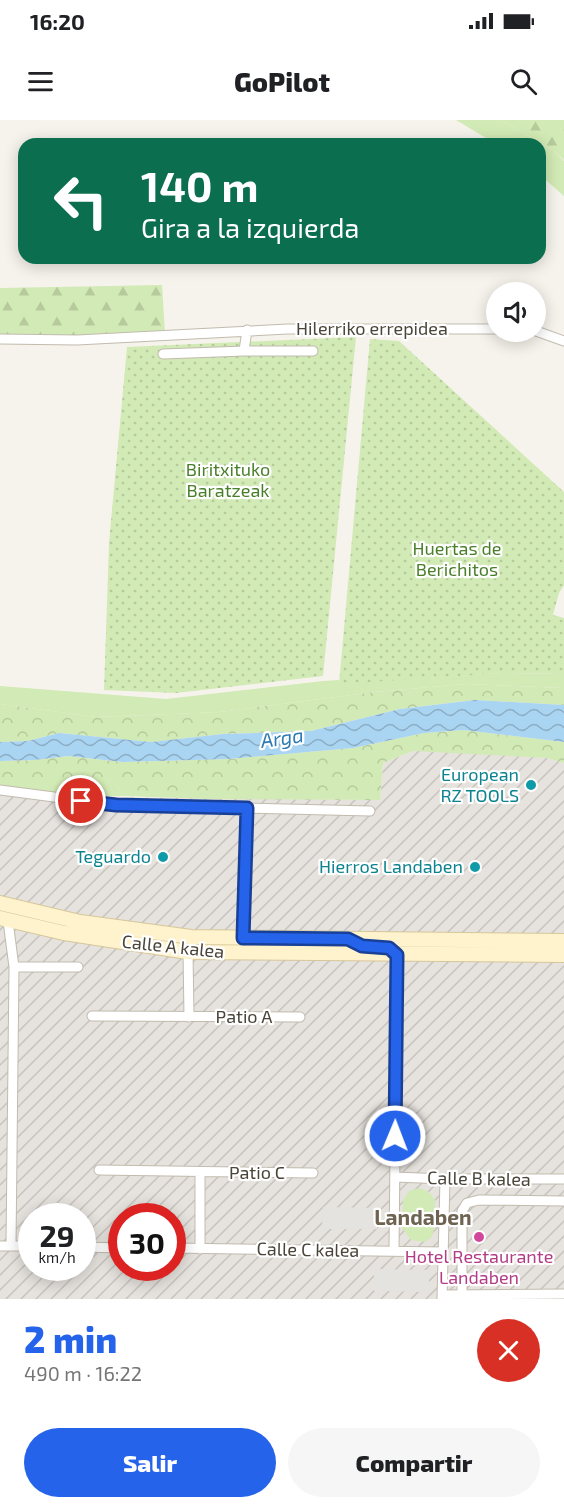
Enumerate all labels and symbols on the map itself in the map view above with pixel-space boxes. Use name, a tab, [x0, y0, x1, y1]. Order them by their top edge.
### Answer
street label: Hilerriko errepidea	[296, 317, 448, 339]
park label: Biritxituko Baratzeak	[186, 458, 270, 501]
park label: Huertas de Berichitos	[412, 537, 502, 580]
water label: Arga	[258, 722, 305, 752]
place label: European RZ TOOLS	[440, 763, 519, 806]
pin	[55, 775, 106, 826]
marker: European RZ TOOLS	[524, 778, 538, 792]
place label: Teguardo	[75, 845, 151, 867]
marker: Teguardo	[156, 850, 170, 864]
place label: Hierros Landaben	[319, 855, 463, 877]
marker: Hierros Landaben	[468, 860, 482, 874]
street label: Calle A kalea	[121, 930, 225, 962]
street label: Patio A	[216, 1005, 273, 1027]
position arrow	[363, 1104, 427, 1168]
street label: Patio C	[229, 1161, 285, 1183]
street label: Calle B kalea	[427, 1166, 531, 1190]
speed limit sign: 30	[108, 1203, 186, 1281]
district label: Landaben	[374, 1204, 472, 1229]
marker: Hotel Restaurante Landaben	[472, 1230, 486, 1244]
street label: Calle C kalea	[256, 1237, 360, 1261]
place label: Hotel Restaurante Landaben	[405, 1245, 553, 1288]

